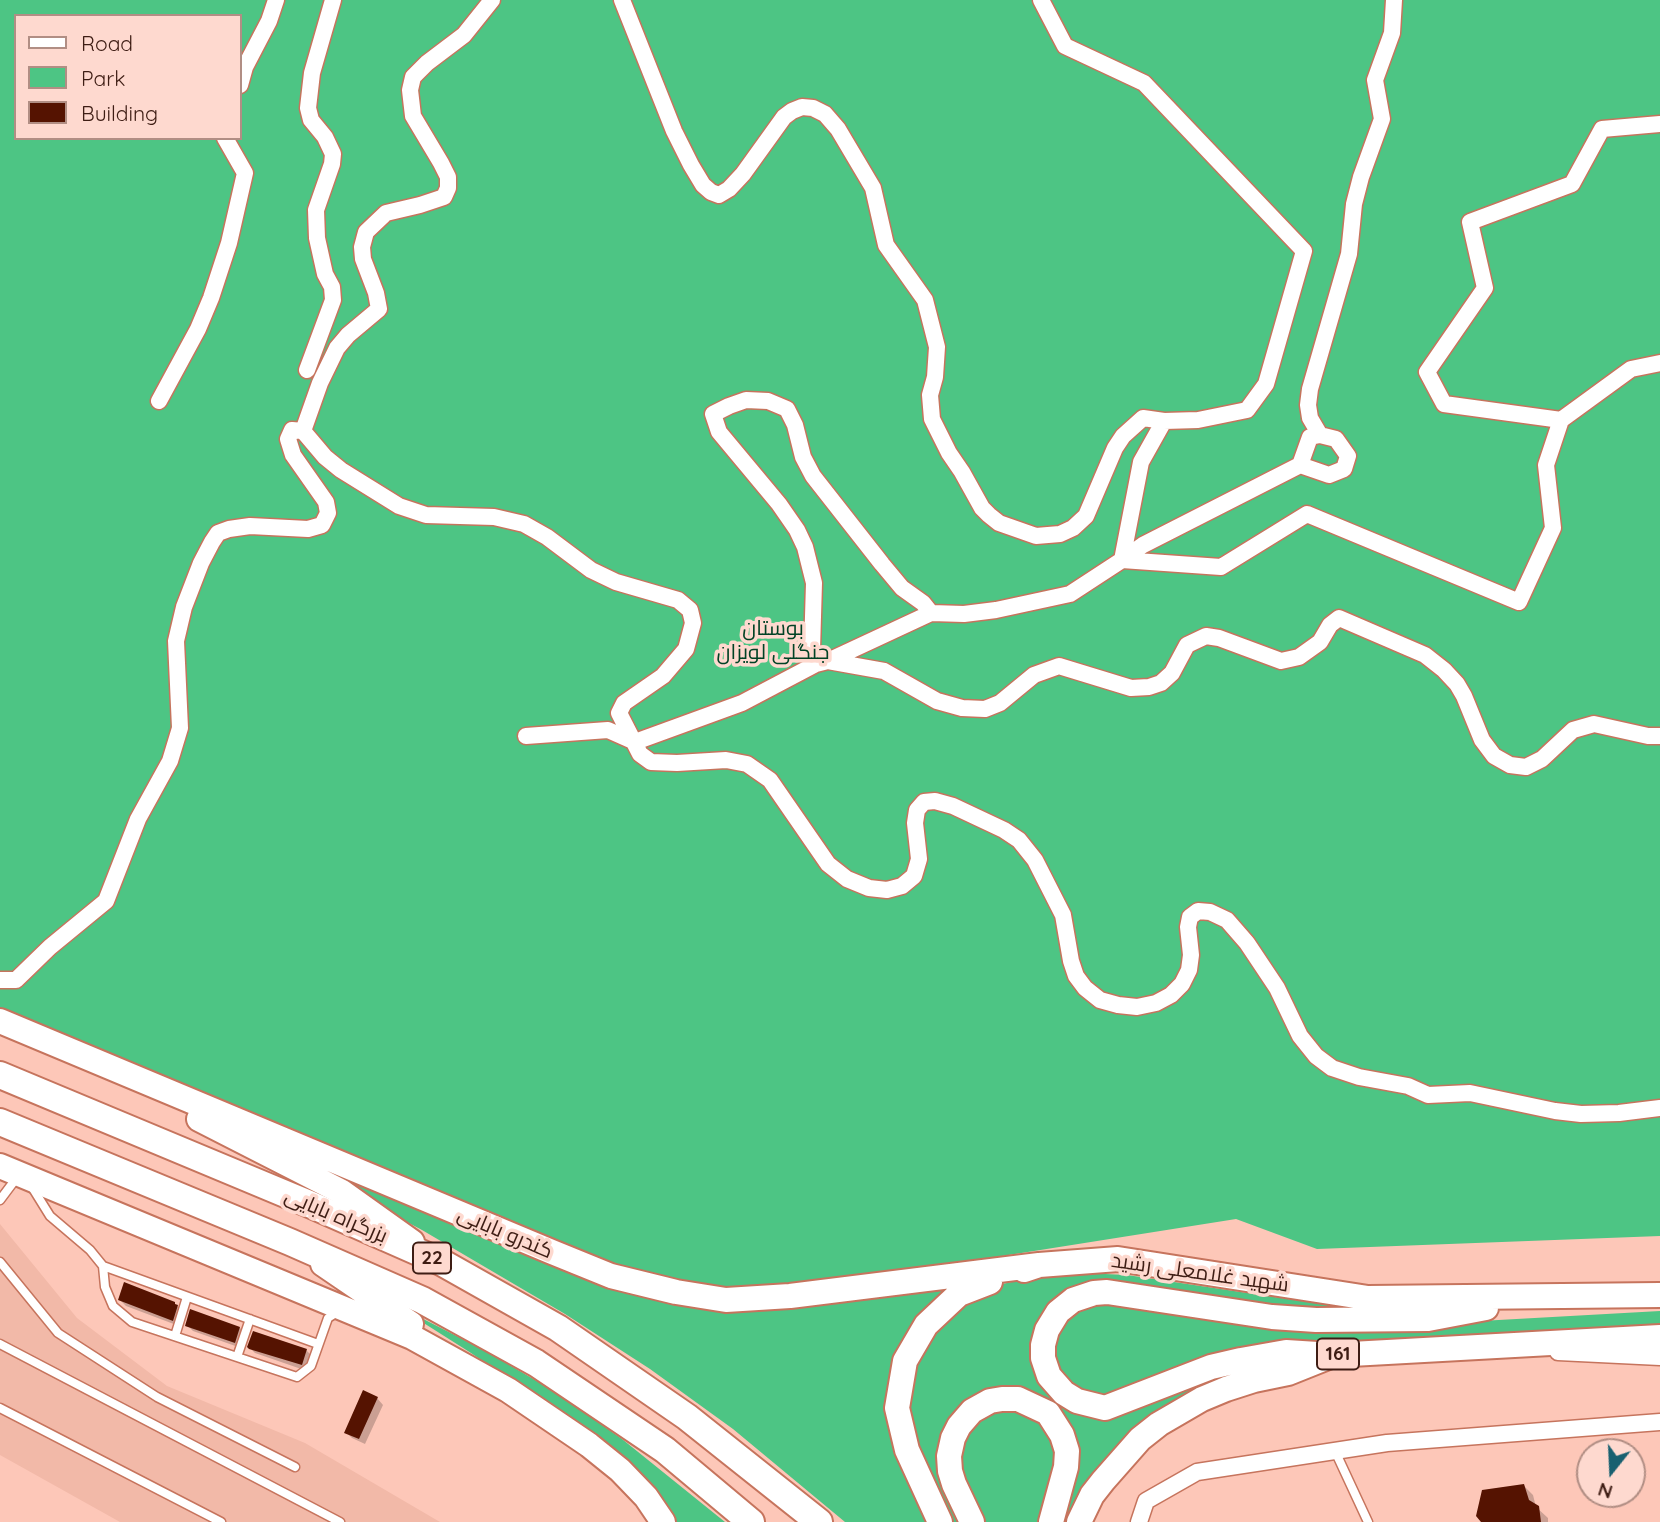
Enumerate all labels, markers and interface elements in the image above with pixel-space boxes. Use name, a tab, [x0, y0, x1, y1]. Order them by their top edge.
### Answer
legend	[14, 14, 242, 140]
text: Road	[81, 30, 133, 56]
text: Park	[81, 65, 125, 91]
text: Building	[81, 100, 158, 126]
park label: بوستان جنگلی لویزان	[717, 616, 829, 666]
street label: بزرگراه بابایی	[281, 1183, 391, 1249]
street label: کندرو بابایی	[454, 1202, 556, 1264]
road number: 22	[413, 1242, 451, 1274]
street label: شهید غلامعلی رشید	[1110, 1248, 1290, 1298]
road number: 161	[1317, 1338, 1359, 1370]
north arrow	[1576, 1438, 1646, 1508]
text: N	[1595, 1477, 1615, 1505]

